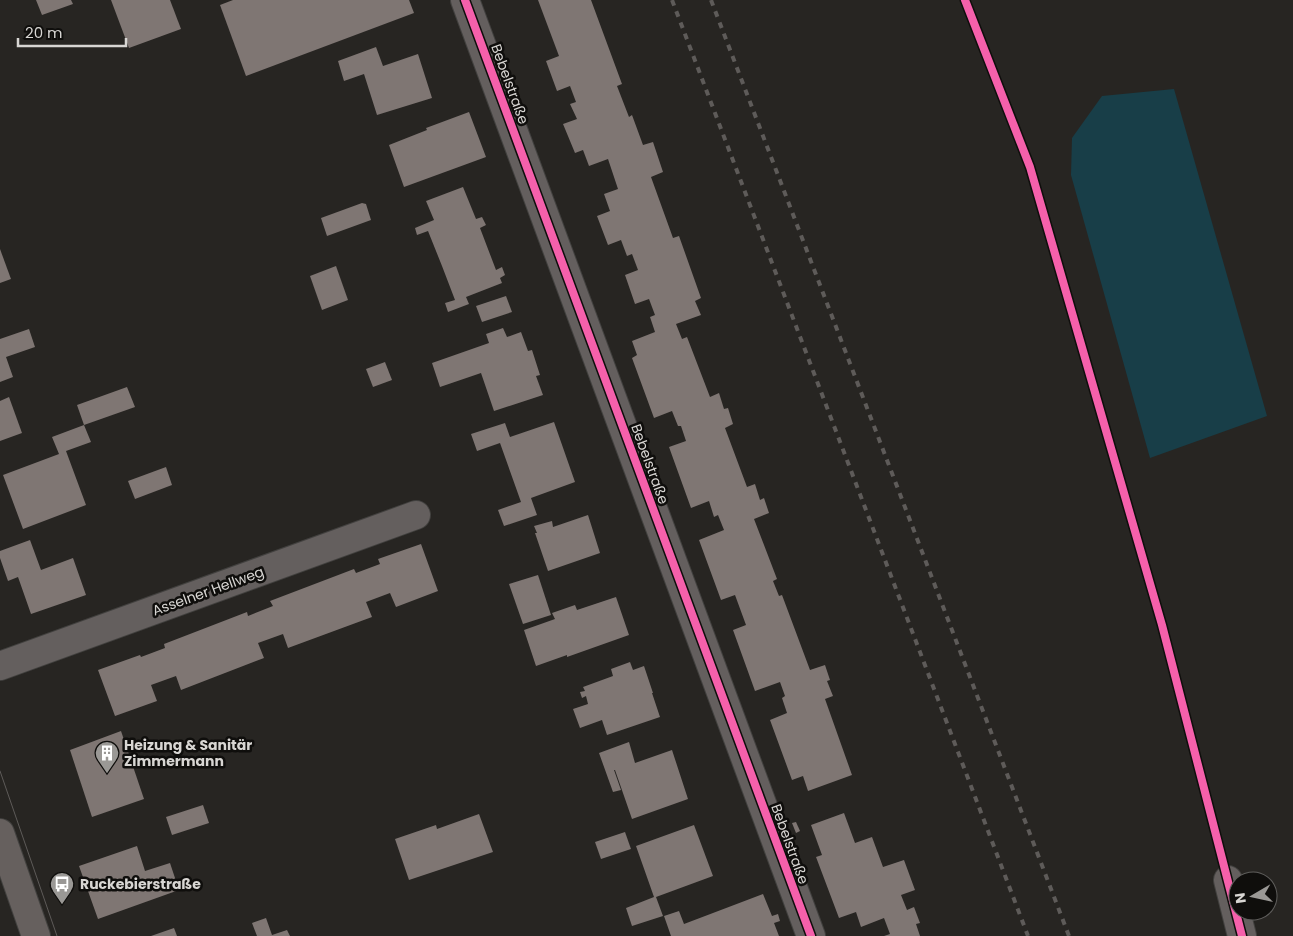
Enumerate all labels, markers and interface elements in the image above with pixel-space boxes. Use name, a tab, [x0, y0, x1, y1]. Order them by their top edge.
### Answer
scale bar	[18, 15, 125, 47]
text: 20 m	[25, 22, 63, 43]
street label: Bebelstraße	[486, 41, 534, 127]
street label: Bebelstraße	[626, 421, 674, 507]
street label: Asselner Hellweg	[149, 561, 267, 621]
place label: Heizung & Sanitär Zimmermann	[124, 735, 252, 771]
building icon: Heizung & Sanitär Zimmermann	[94, 740, 120, 774]
street label: Bebelstraße	[766, 801, 814, 887]
bus stop icon: Ruckebierstraße	[49, 871, 75, 905]
north arrow	[1228, 871, 1278, 921]
place label: Ruckebierstraße	[80, 874, 201, 894]
text: N	[1229, 891, 1251, 905]

